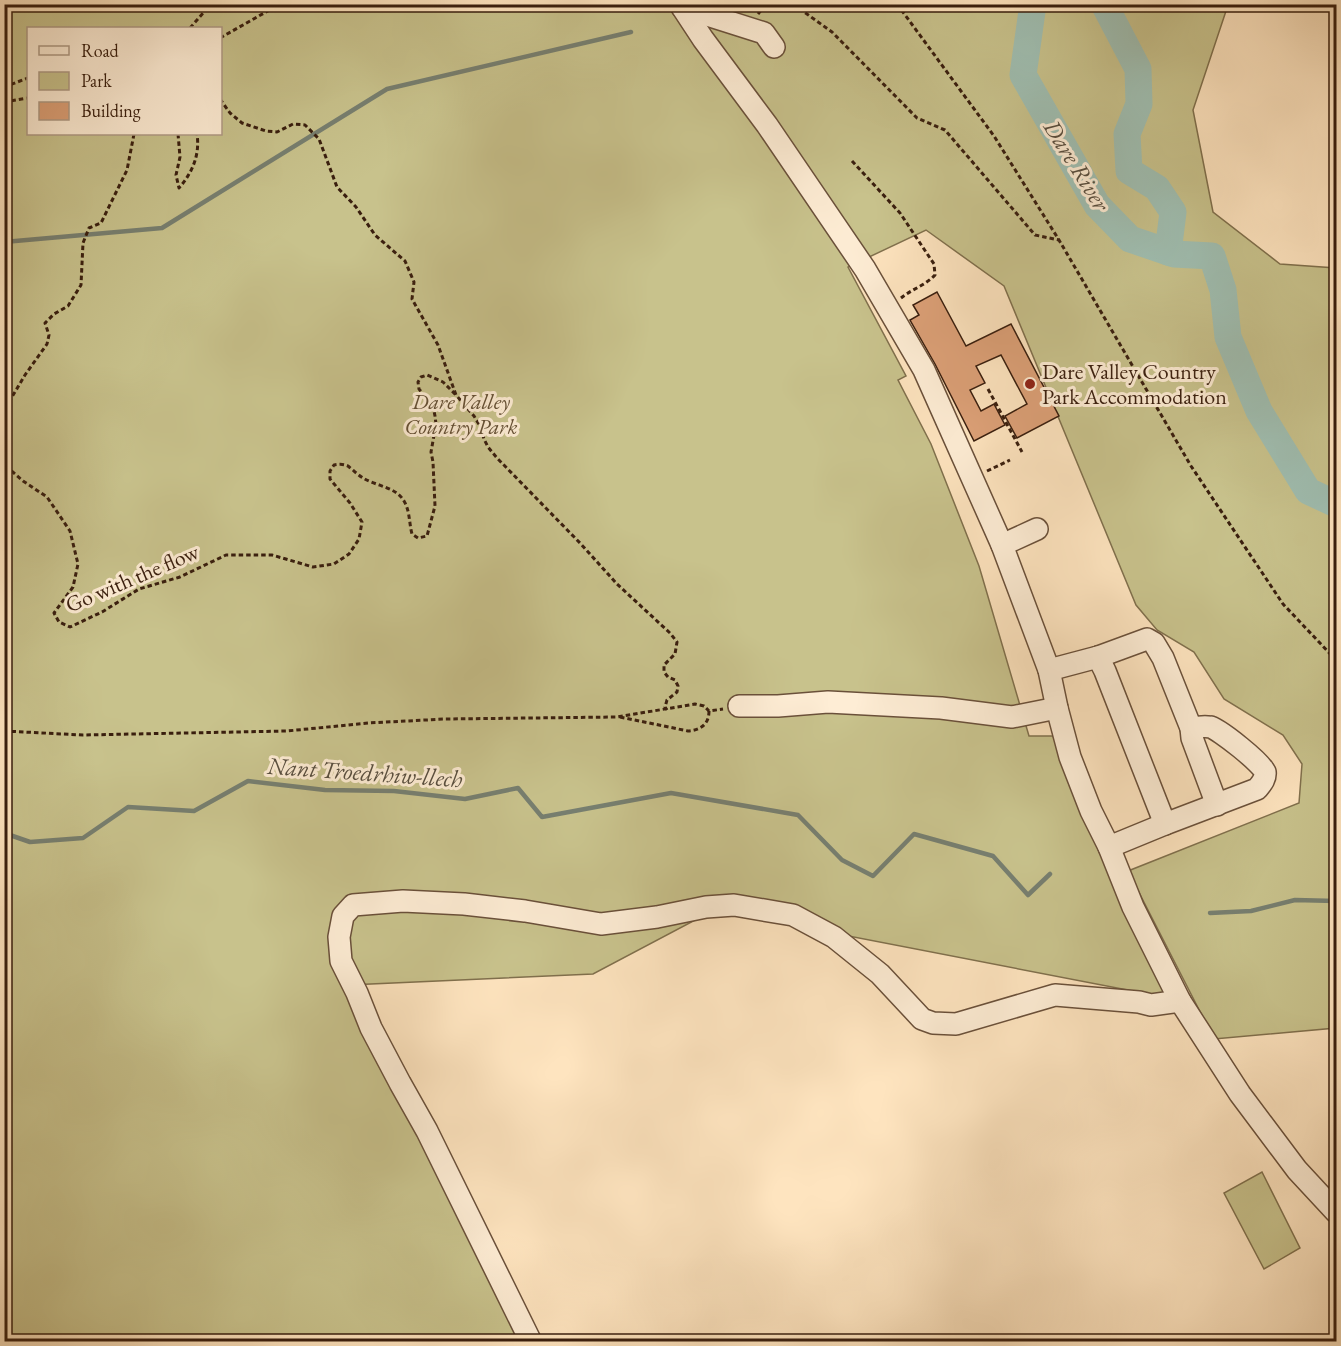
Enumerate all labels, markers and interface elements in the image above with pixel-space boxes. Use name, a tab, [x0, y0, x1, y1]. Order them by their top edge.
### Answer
legend	[27, 27, 222, 135]
text: Road	[81, 39, 120, 62]
text: Park	[81, 69, 112, 92]
text: Building	[81, 99, 141, 122]
water label: Dare River	[1036, 113, 1118, 218]
place label: Dare Valley Country Park Accommodation	[1042, 357, 1227, 411]
marker: Dare Valley Country Park Accommodation	[1023, 377, 1037, 391]
park label: Dare Valley Country Park	[405, 387, 517, 441]
street label: Go with the flow	[61, 536, 204, 619]
water label: Nant Troedrhiw-llech	[265, 750, 464, 794]

